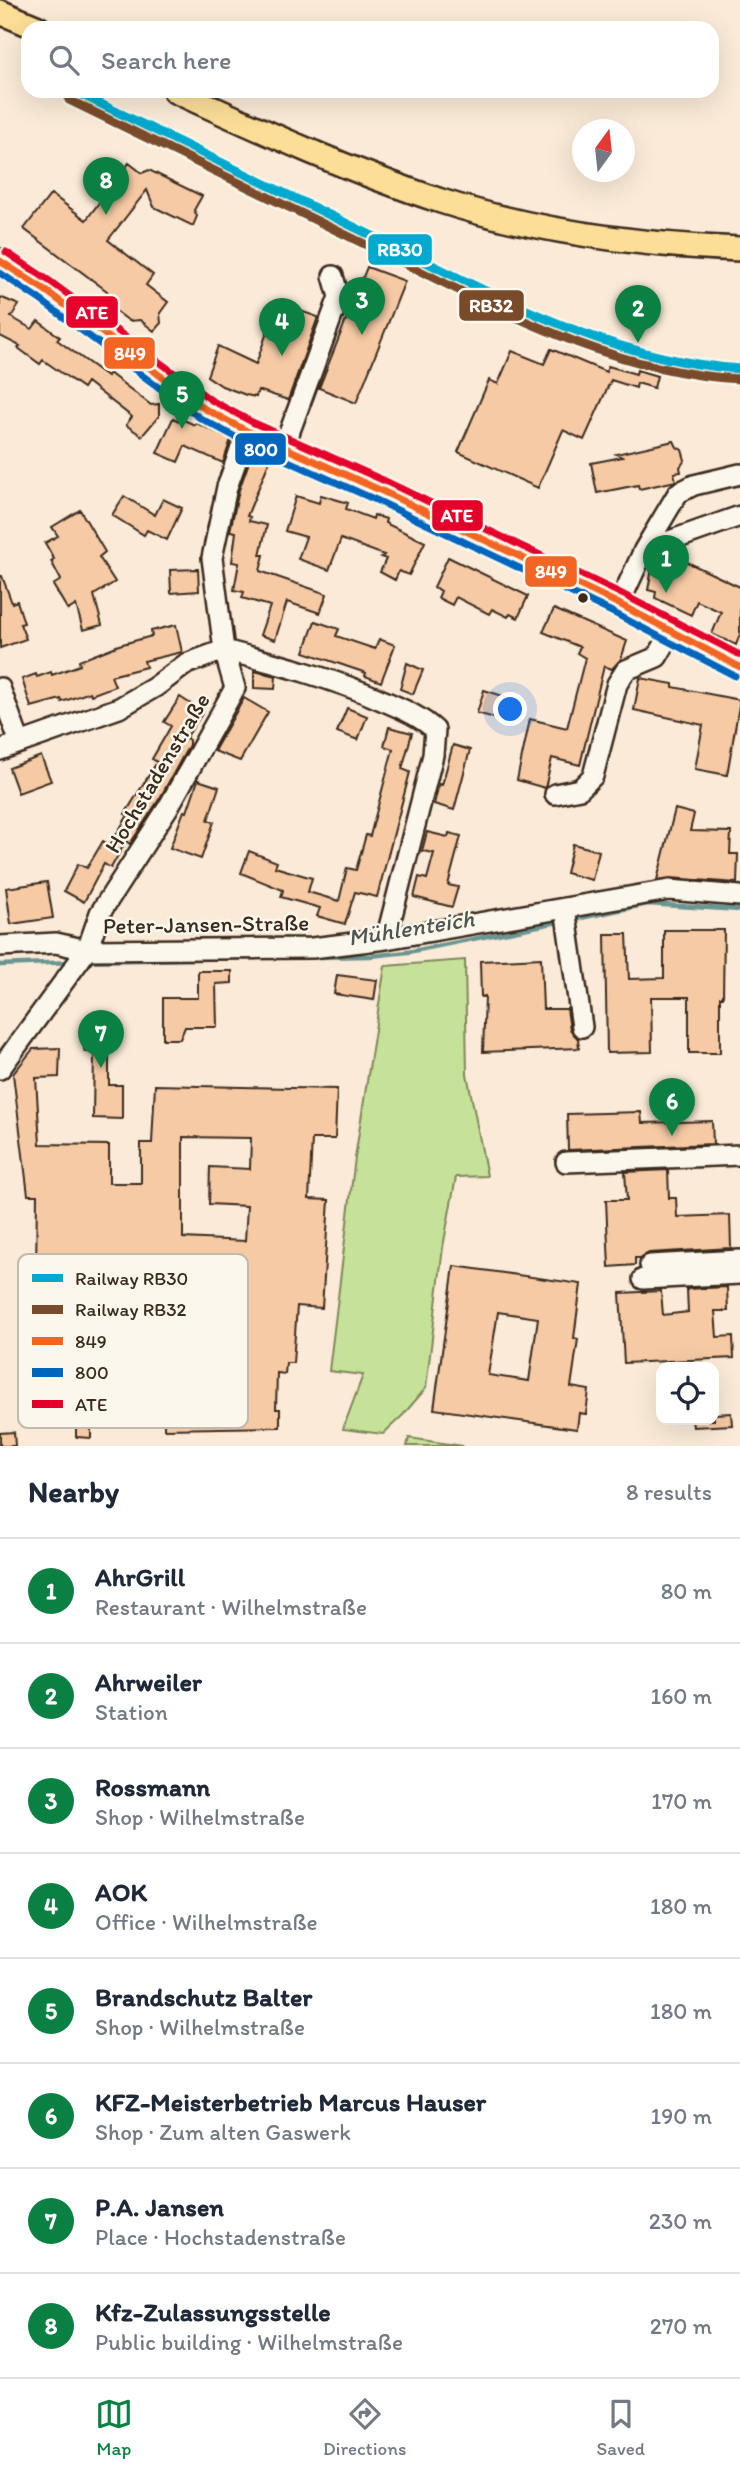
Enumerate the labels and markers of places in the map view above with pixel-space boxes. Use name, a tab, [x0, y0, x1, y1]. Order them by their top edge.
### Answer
pin: 8	[83, 157, 129, 215]
pin: 3	[339, 277, 385, 335]
pin: 2	[615, 285, 661, 343]
pin: 4	[259, 298, 305, 356]
pin: 5	[159, 371, 205, 429]
pin: 1	[643, 535, 689, 593]
unlabelled marker	[576, 591, 590, 605]
pin: 7	[78, 1010, 124, 1068]
pin: 6	[649, 1078, 695, 1136]

